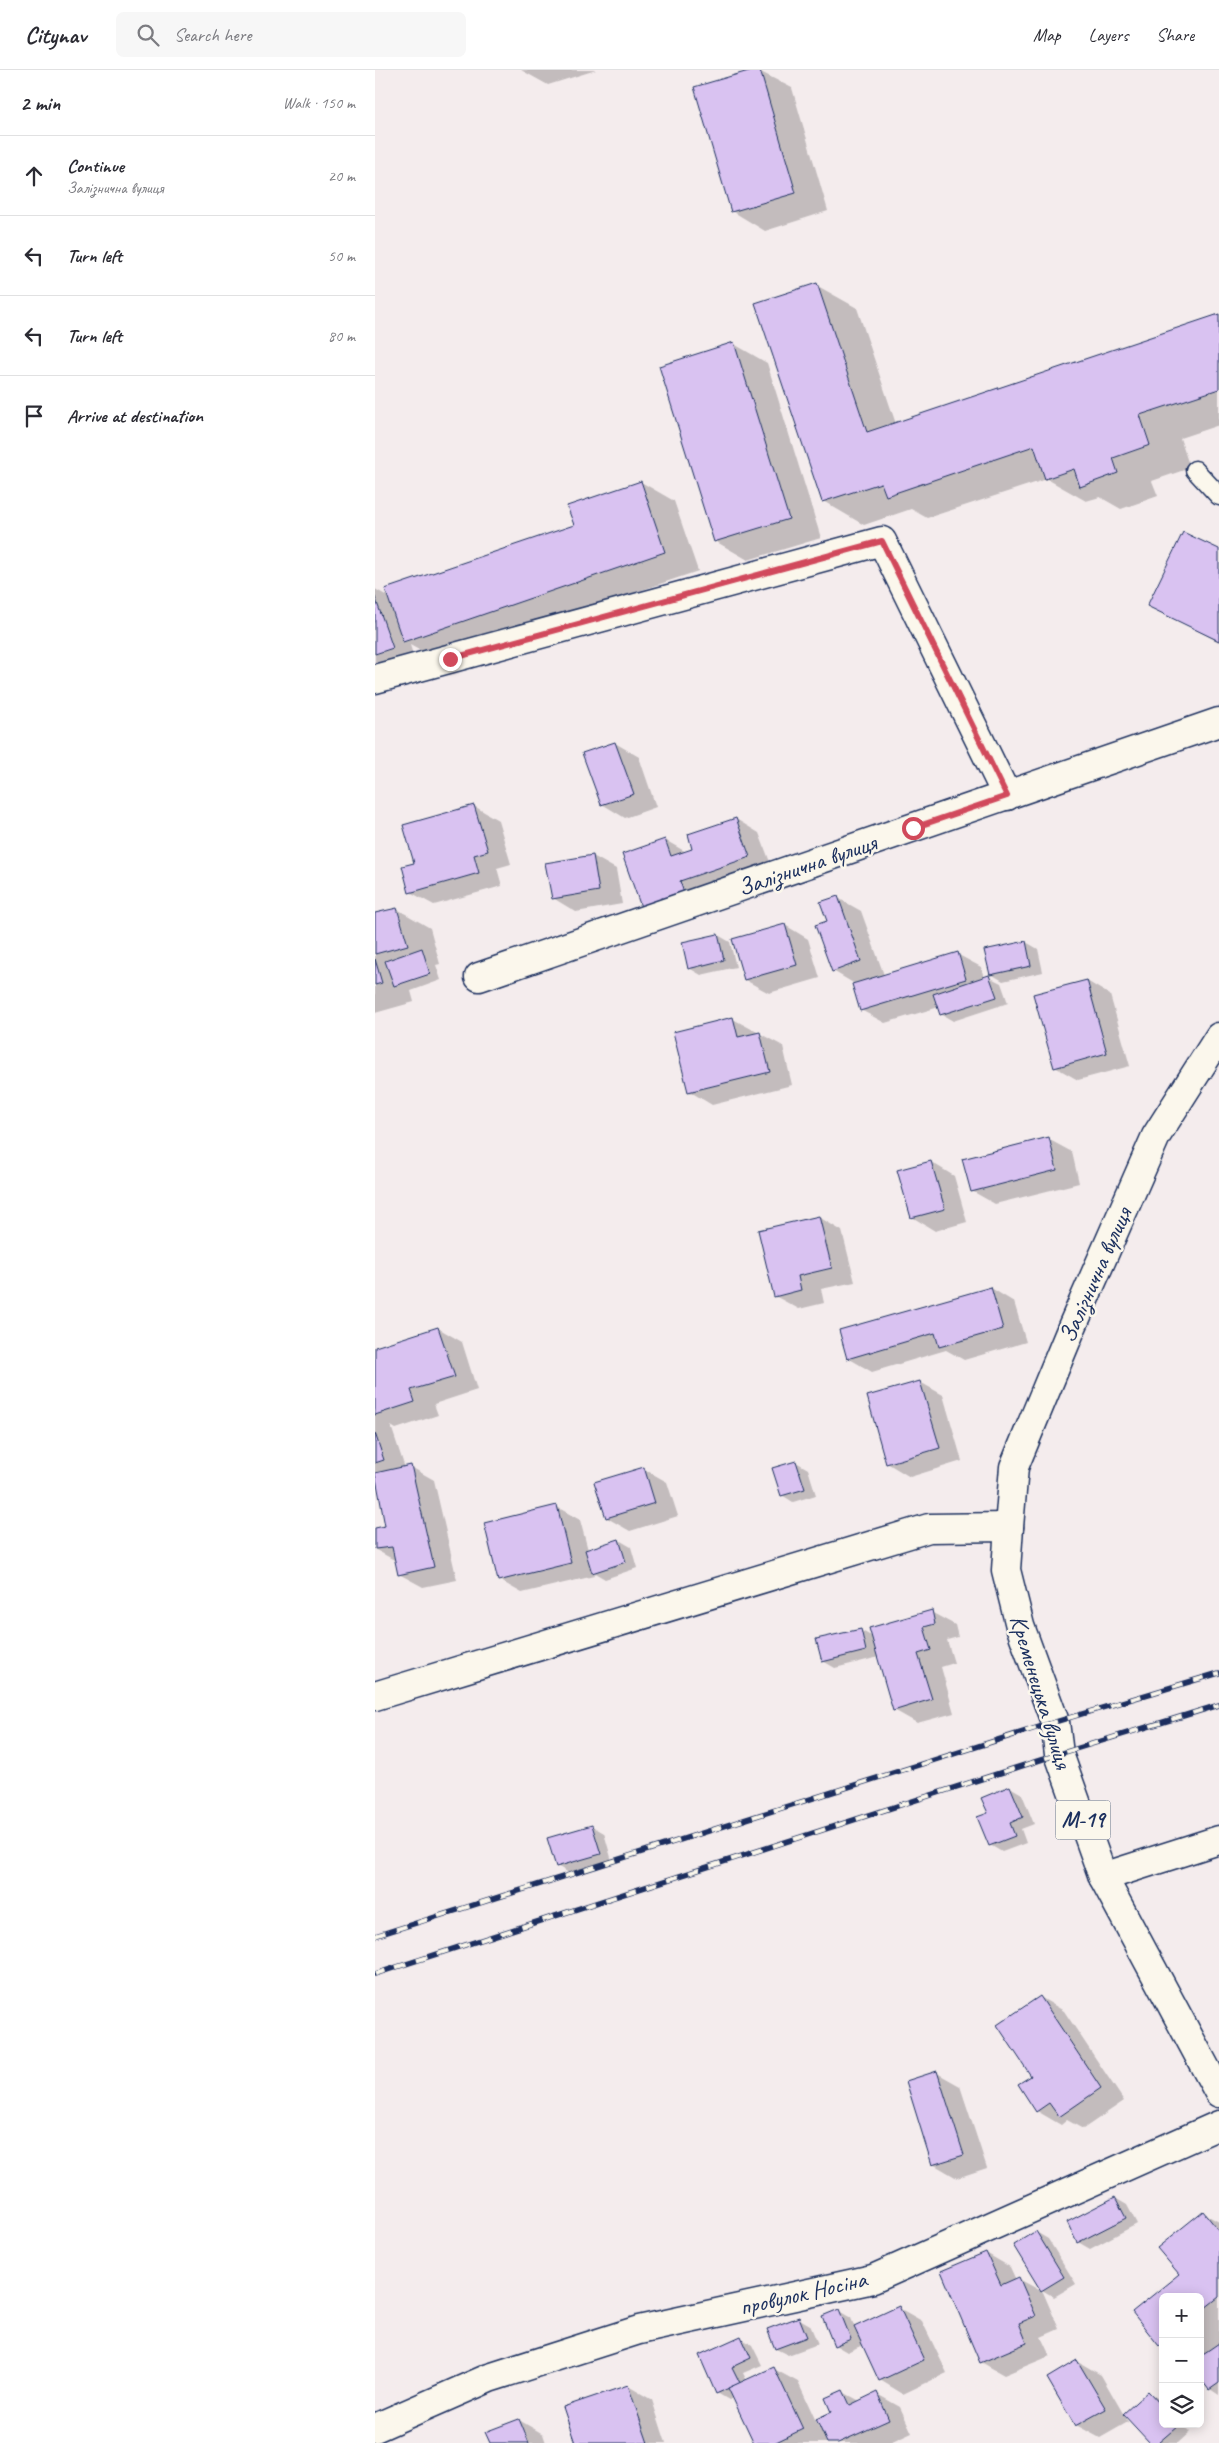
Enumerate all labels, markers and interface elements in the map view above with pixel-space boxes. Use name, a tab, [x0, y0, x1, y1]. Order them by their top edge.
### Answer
search box	[116, 12, 466, 57]
text: Citynav	[25, 20, 86, 50]
icon: search	[134, 21, 162, 49]
text: Search here	[174, 23, 251, 47]
text: Map	[1033, 24, 1061, 46]
text: Layers	[1089, 24, 1128, 46]
text: Share	[1156, 24, 1194, 46]
text: 2 min	[20, 90, 60, 116]
text: Walk · 150 m	[283, 93, 355, 113]
text: Continue	[67, 154, 124, 178]
icon: ahead	[20, 162, 48, 190]
text: 20 m	[328, 166, 355, 186]
text: Залізнична вулиця	[67, 178, 163, 198]
icon: left	[20, 242, 48, 270]
text: Turn left	[67, 244, 122, 268]
text: 50 m	[328, 246, 355, 266]
icon: left	[20, 322, 48, 350]
text: Turn left	[67, 324, 122, 348]
text: 80 m	[328, 326, 355, 346]
icon: arrive	[20, 402, 48, 430]
text: Arrive at destination	[67, 404, 203, 428]
route end	[439, 648, 462, 671]
route start	[902, 817, 925, 840]
street label: Залізнична вулиця	[734, 827, 882, 904]
street label: Залізнична вулиця	[1052, 1201, 1140, 1348]
street label: Кременецька вулиця	[1003, 1611, 1079, 1774]
road number: М-19	[1055, 1800, 1111, 1840]
street label: провулок Носіна	[737, 2263, 871, 2322]
map controls	[1159, 2293, 1204, 2428]
button: +	[1159, 2293, 1204, 2338]
button: −	[1159, 2338, 1204, 2383]
button: layers	[1159, 2383, 1204, 2428]

